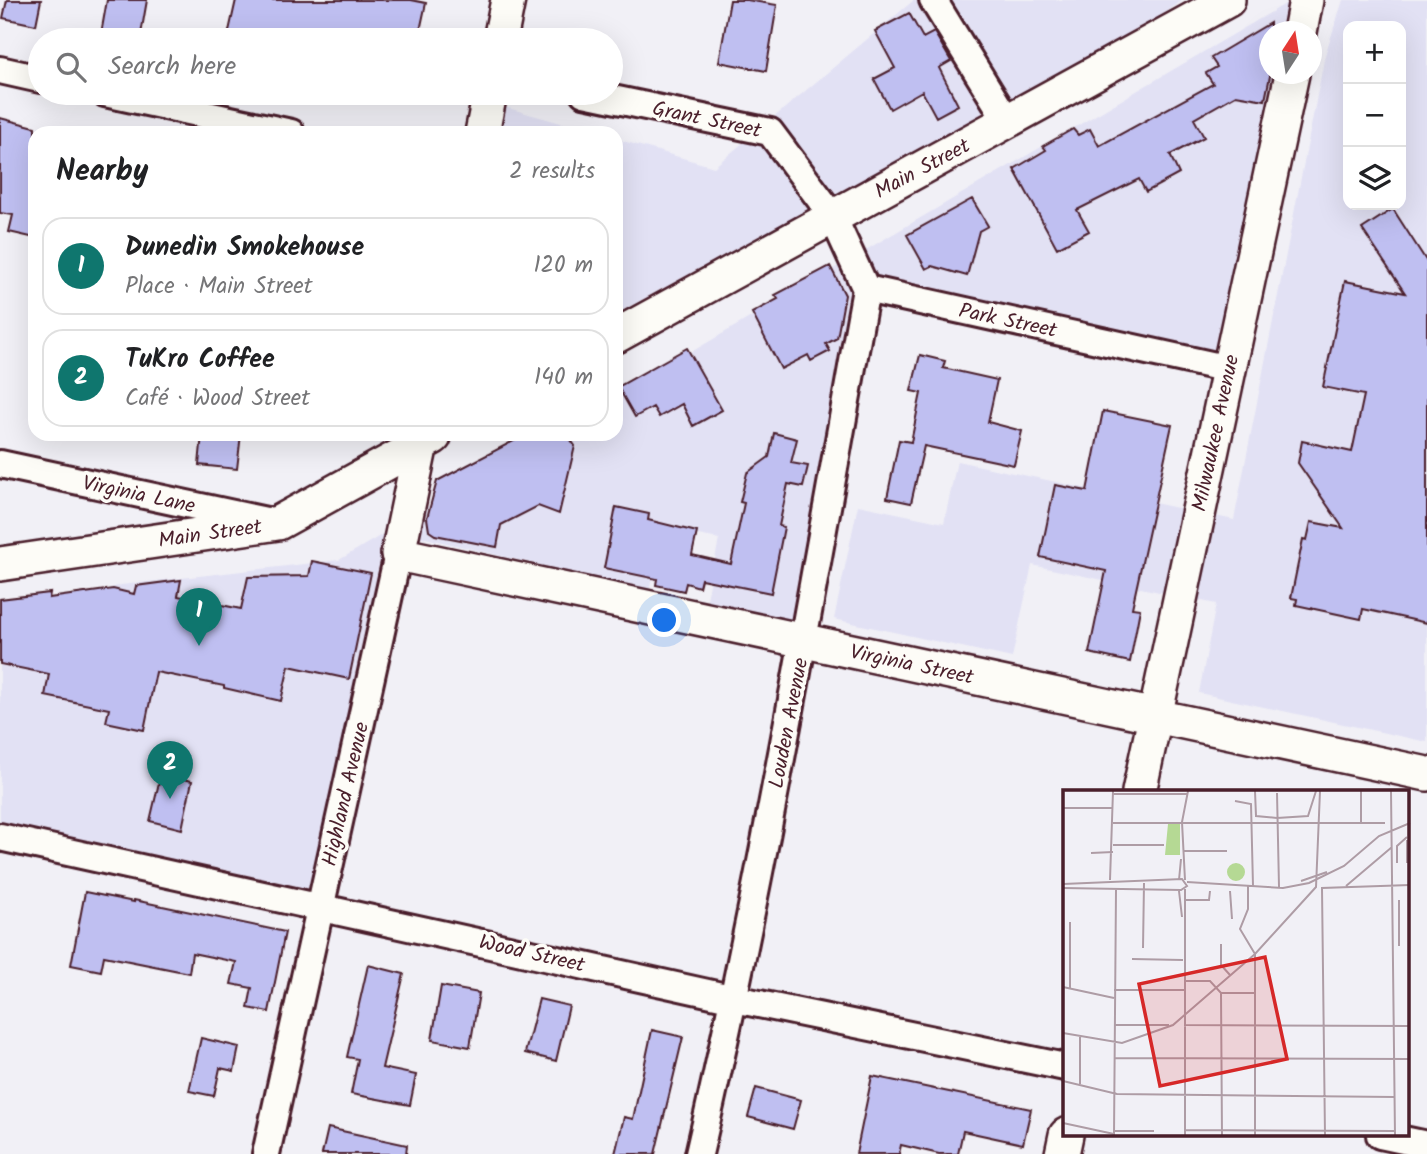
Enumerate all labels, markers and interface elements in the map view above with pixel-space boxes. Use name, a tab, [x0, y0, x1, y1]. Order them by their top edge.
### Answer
north arrow	[1259, 21, 1322, 84]
map controls	[1343, 21, 1406, 210]
button: +	[1343, 21, 1406, 84]
search box	[28, 28, 623, 105]
text: Search here	[108, 46, 236, 88]
icon: search	[52, 48, 90, 86]
button: −	[1343, 84, 1406, 147]
street label: Grant Street	[649, 93, 765, 148]
street label: Main Street	[869, 130, 977, 208]
button: layers	[1343, 147, 1406, 210]
text: Nearby	[56, 148, 148, 196]
text: 2 results	[509, 154, 595, 190]
text: Dunedin Smokehouse	[125, 227, 364, 269]
text: 1	[78, 248, 84, 284]
text: 120 m	[533, 248, 593, 284]
text: Place · Main Street	[125, 269, 313, 305]
street label: Park Street	[955, 295, 1061, 348]
text: TuKro Coffee	[125, 339, 275, 381]
street label: Milwaukee Avenue	[1184, 351, 1249, 515]
text: 2	[74, 360, 88, 396]
text: 140 m	[534, 360, 593, 396]
text: Café · Wood Street	[125, 381, 310, 417]
street label: Virginia Lane	[79, 467, 199, 524]
street label: Main Street	[156, 511, 265, 558]
pin: 1	[176, 588, 222, 646]
your location	[647, 603, 681, 637]
street label: Virginia Street	[847, 636, 978, 695]
street label: Louden Avenue	[761, 655, 818, 791]
street label: Highland Avenue	[314, 718, 379, 870]
pin: 2	[147, 741, 193, 799]
inset map	[1063, 790, 1410, 1136]
street label: Wood Street	[476, 926, 589, 983]

